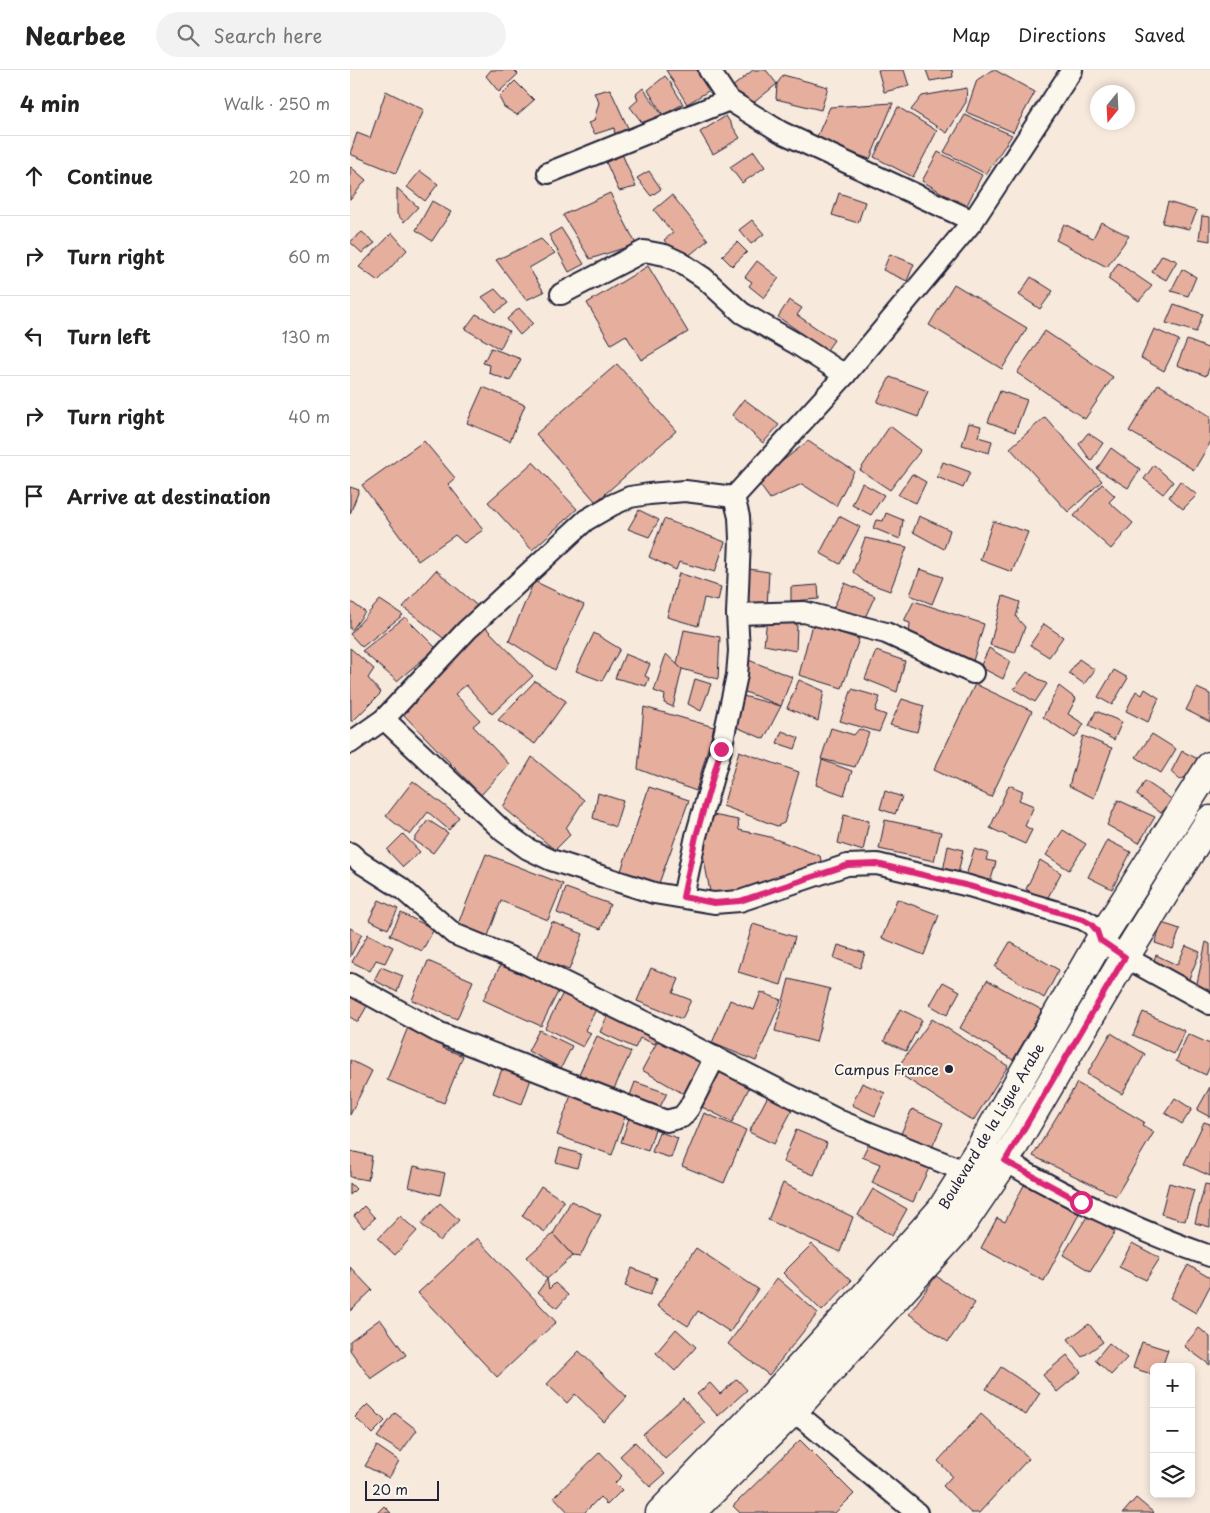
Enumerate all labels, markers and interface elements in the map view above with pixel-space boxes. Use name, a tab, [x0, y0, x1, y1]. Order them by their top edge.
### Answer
search box	[156, 12, 506, 57]
text: Nearbee	[25, 17, 126, 53]
icon: search	[174, 21, 202, 49]
text: Search here	[214, 21, 322, 49]
text: Map	[952, 21, 990, 48]
text: Directions	[1018, 21, 1106, 48]
text: Saved	[1134, 21, 1185, 48]
north arrow	[1090, 85, 1135, 130]
text: 4 min	[20, 87, 80, 119]
text: Walk · 250 m	[224, 91, 330, 115]
icon: ahead	[20, 162, 48, 190]
text: Continue	[67, 162, 153, 190]
text: 20 m	[289, 164, 330, 188]
icon: right	[20, 242, 48, 270]
text: Turn right	[67, 242, 165, 270]
text: 60 m	[288, 244, 330, 268]
icon: left	[20, 322, 48, 350]
text: Turn left	[67, 322, 151, 350]
text: 130 m	[282, 324, 330, 348]
icon: right	[20, 402, 48, 430]
text: Turn right	[67, 402, 165, 430]
text: 40 m	[288, 404, 330, 428]
icon: arrive	[20, 482, 48, 510]
text: Arrive at destination	[67, 482, 271, 510]
route end	[710, 738, 733, 761]
street label: Boulevard de la Ligue Arabe	[933, 1039, 1049, 1213]
place label: Campus France	[834, 1059, 939, 1080]
marker: Campus France	[943, 1063, 955, 1075]
route start	[1070, 1191, 1093, 1214]
map controls	[1150, 1363, 1195, 1498]
button: +	[1150, 1363, 1195, 1408]
button: −	[1150, 1408, 1195, 1453]
button: layers	[1150, 1453, 1195, 1498]
scale bar	[365, 1478, 439, 1501]
text: 20 m	[372, 1479, 408, 1500]

